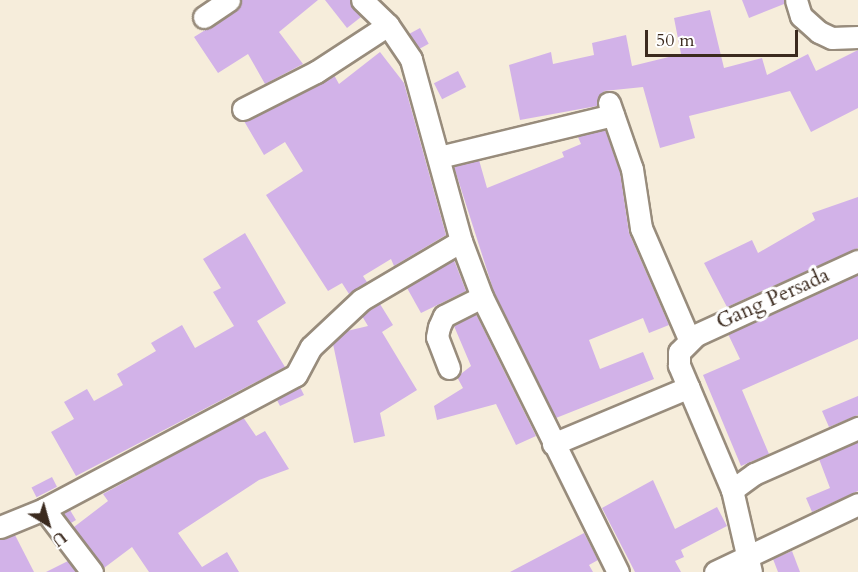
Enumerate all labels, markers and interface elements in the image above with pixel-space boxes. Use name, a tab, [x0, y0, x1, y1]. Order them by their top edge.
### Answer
scale bar	[648, 18, 801, 56]
text: 50 m	[656, 28, 695, 53]
street label: Gang Persada	[713, 263, 833, 335]
north arrow	[18, 494, 78, 554]
text: U	[47, 526, 71, 551]

